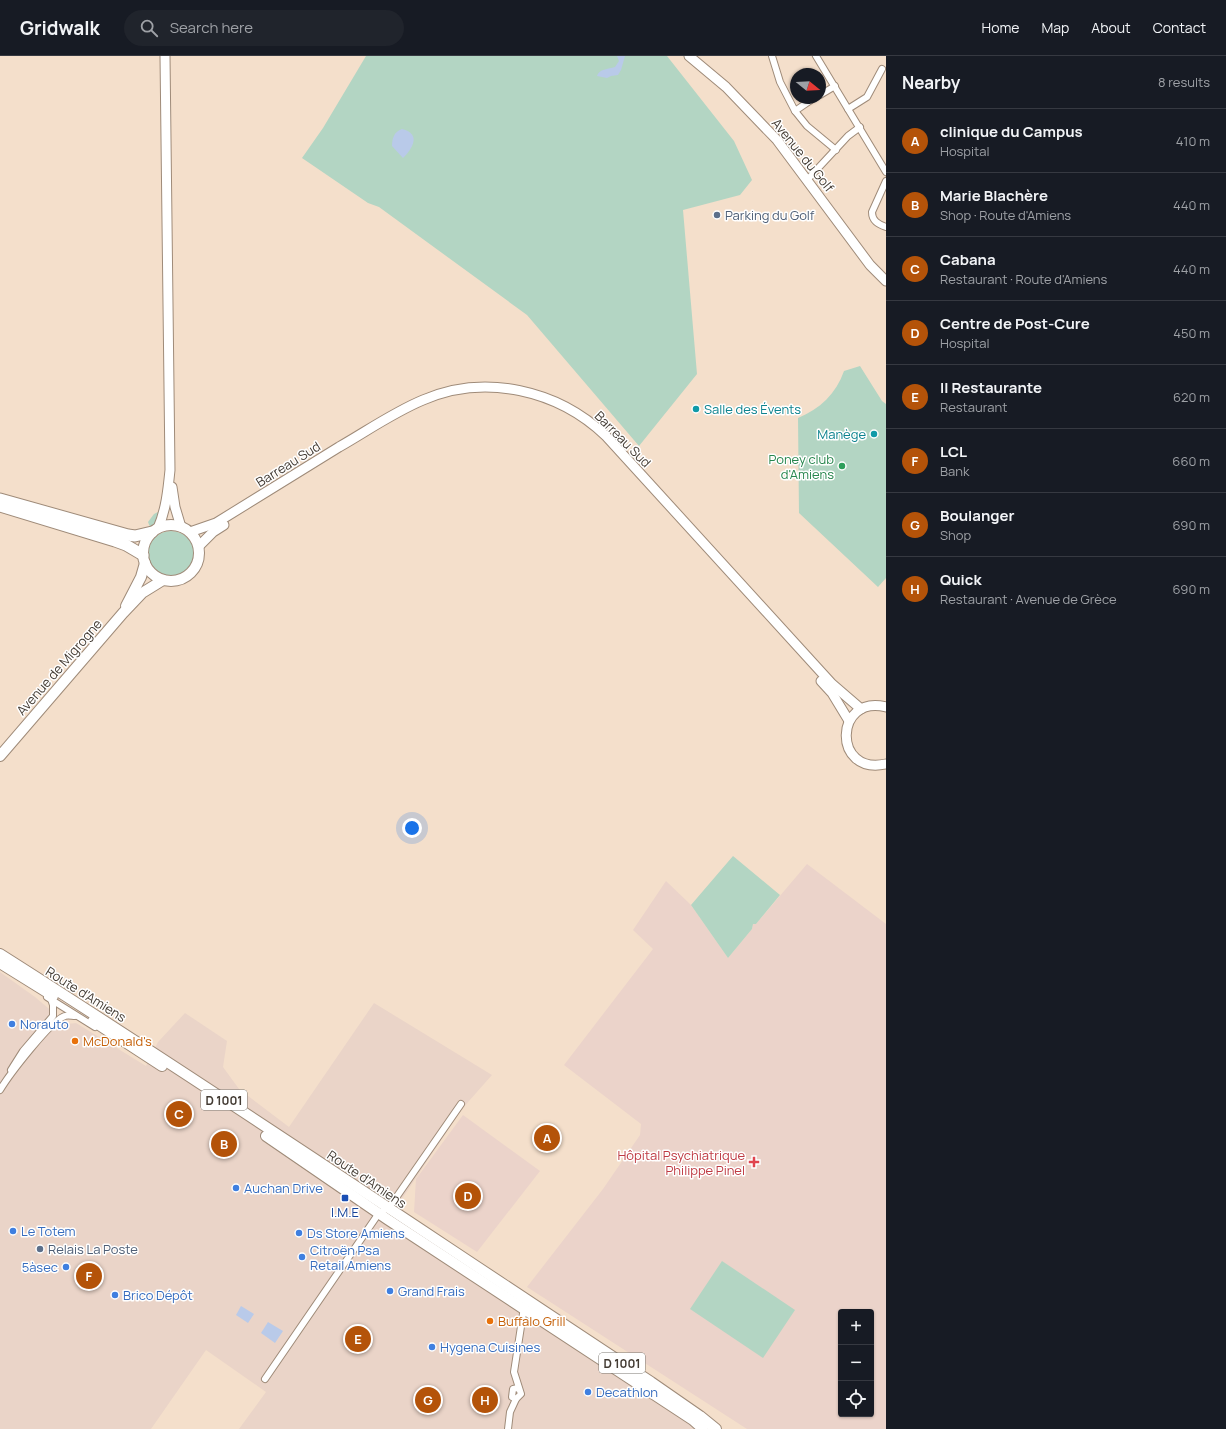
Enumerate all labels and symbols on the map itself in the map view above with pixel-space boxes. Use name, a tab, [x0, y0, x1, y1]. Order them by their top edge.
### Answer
north arrow	[790, 68, 826, 104]
street label: Avenue du Golf	[768, 115, 838, 196]
place label: Parking du Golf	[725, 206, 815, 224]
marker: Parking du Golf	[712, 210, 722, 220]
place label: Salle des Évents	[704, 400, 801, 418]
marker: Salle des Évents	[691, 404, 701, 414]
street label: Barreau Sud	[591, 407, 655, 471]
place label: Manège	[817, 425, 866, 443]
marker: Manège	[869, 429, 879, 439]
street label: Barreau Sud	[252, 437, 324, 491]
place label: Poney club d'Amiens	[768, 450, 834, 483]
marker: Poney club d'Amiens	[837, 461, 847, 471]
street label: Avenue de Migrogne	[12, 615, 106, 719]
your location	[402, 818, 422, 838]
street label: Route d'Amiens	[42, 962, 130, 1026]
place label: Norauto	[20, 1015, 69, 1033]
marker: Norauto	[7, 1019, 17, 1029]
place label: McDonald's	[83, 1032, 152, 1050]
marker: McDonald's	[70, 1036, 80, 1046]
road number: D 1001	[201, 1090, 247, 1110]
pin: C	[166, 1099, 192, 1129]
pin: A	[534, 1123, 560, 1153]
pin: B	[211, 1129, 237, 1159]
street label: Route d'Amiens	[324, 1146, 410, 1212]
place label: Hôpital Psychiatrique Philippe Pinel	[617, 1146, 745, 1179]
marker: Hôpital Psychiatrique Philippe Pinel	[748, 1156, 760, 1168]
place label: Auchan Drive	[244, 1179, 323, 1197]
pin: D	[455, 1181, 481, 1211]
marker: Auchan Drive	[231, 1183, 241, 1193]
marker: I.M.E	[340, 1193, 350, 1203]
place label: I.M.E	[331, 1203, 359, 1221]
place label: Le Totem	[21, 1222, 76, 1240]
place label: Ds Store Amiens	[307, 1224, 405, 1242]
marker: Le Totem	[8, 1226, 18, 1236]
marker: Ds Store Amiens	[294, 1228, 304, 1238]
place label: Relais La Poste	[48, 1240, 138, 1258]
place label: Citroën Psa Retail Amiens	[310, 1241, 391, 1274]
marker: Relais La Poste	[35, 1244, 45, 1254]
marker: Citroën Psa Retail Amiens	[297, 1252, 307, 1262]
place label: 5àsec	[22, 1258, 58, 1276]
pin: F	[76, 1261, 102, 1291]
marker: 5àsec	[61, 1262, 71, 1272]
place label: Grand Frais	[398, 1282, 465, 1300]
place label: Brico Dépôt	[123, 1286, 193, 1304]
marker: Grand Frais	[385, 1286, 395, 1296]
marker: Brico Dépôt	[110, 1290, 120, 1300]
place label: Buffalo Grill	[498, 1312, 566, 1330]
marker: Buffalo Grill	[485, 1316, 495, 1326]
pin: E	[345, 1324, 371, 1354]
place label: Hygena Cuisines	[440, 1338, 540, 1356]
marker: Hygena Cuisines	[427, 1342, 437, 1352]
road number: D 1001	[599, 1353, 645, 1373]
place label: Decathlon	[596, 1383, 658, 1401]
pin: G	[415, 1385, 441, 1415]
pin: H	[472, 1385, 498, 1415]
marker: Decathlon	[583, 1387, 593, 1397]

